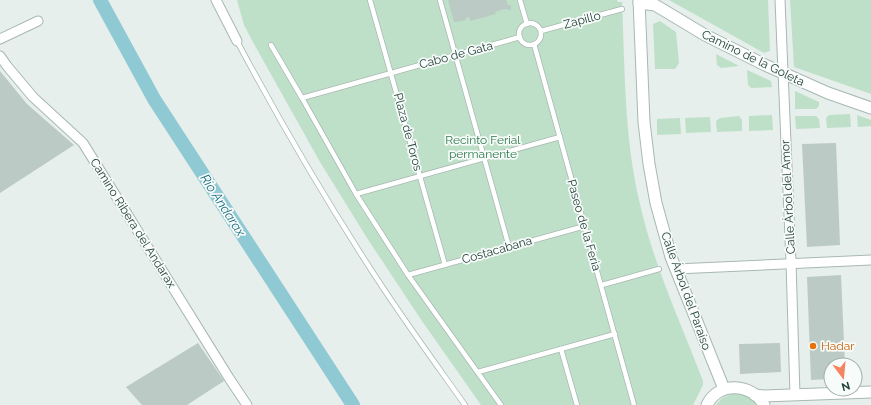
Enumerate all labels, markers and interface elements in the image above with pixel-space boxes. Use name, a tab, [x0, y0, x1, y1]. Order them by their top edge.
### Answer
street label: Zapillo	[562, 8, 602, 32]
street label: Camino de la Goleta	[699, 27, 807, 89]
street label: Cabo de Gata	[418, 38, 494, 72]
street label: Plaza de Toros	[391, 92, 425, 173]
park label: Recinto Ferial permanente	[445, 133, 521, 161]
street label: Calle Árbol del Amor	[778, 139, 798, 255]
street label: Camino Ribera del Andarax	[87, 156, 179, 290]
water label: Río Andarax	[197, 171, 249, 239]
street label: Paseo de la Feria	[564, 178, 604, 272]
street label: Calle Árbol del Paraíso	[658, 230, 714, 352]
street label: Costacabana	[460, 233, 534, 267]
place label: Hadar	[821, 339, 855, 353]
marker: Hadar	[808, 341, 818, 351]
north arrow	[823, 357, 863, 397]
text: N	[840, 379, 851, 394]

